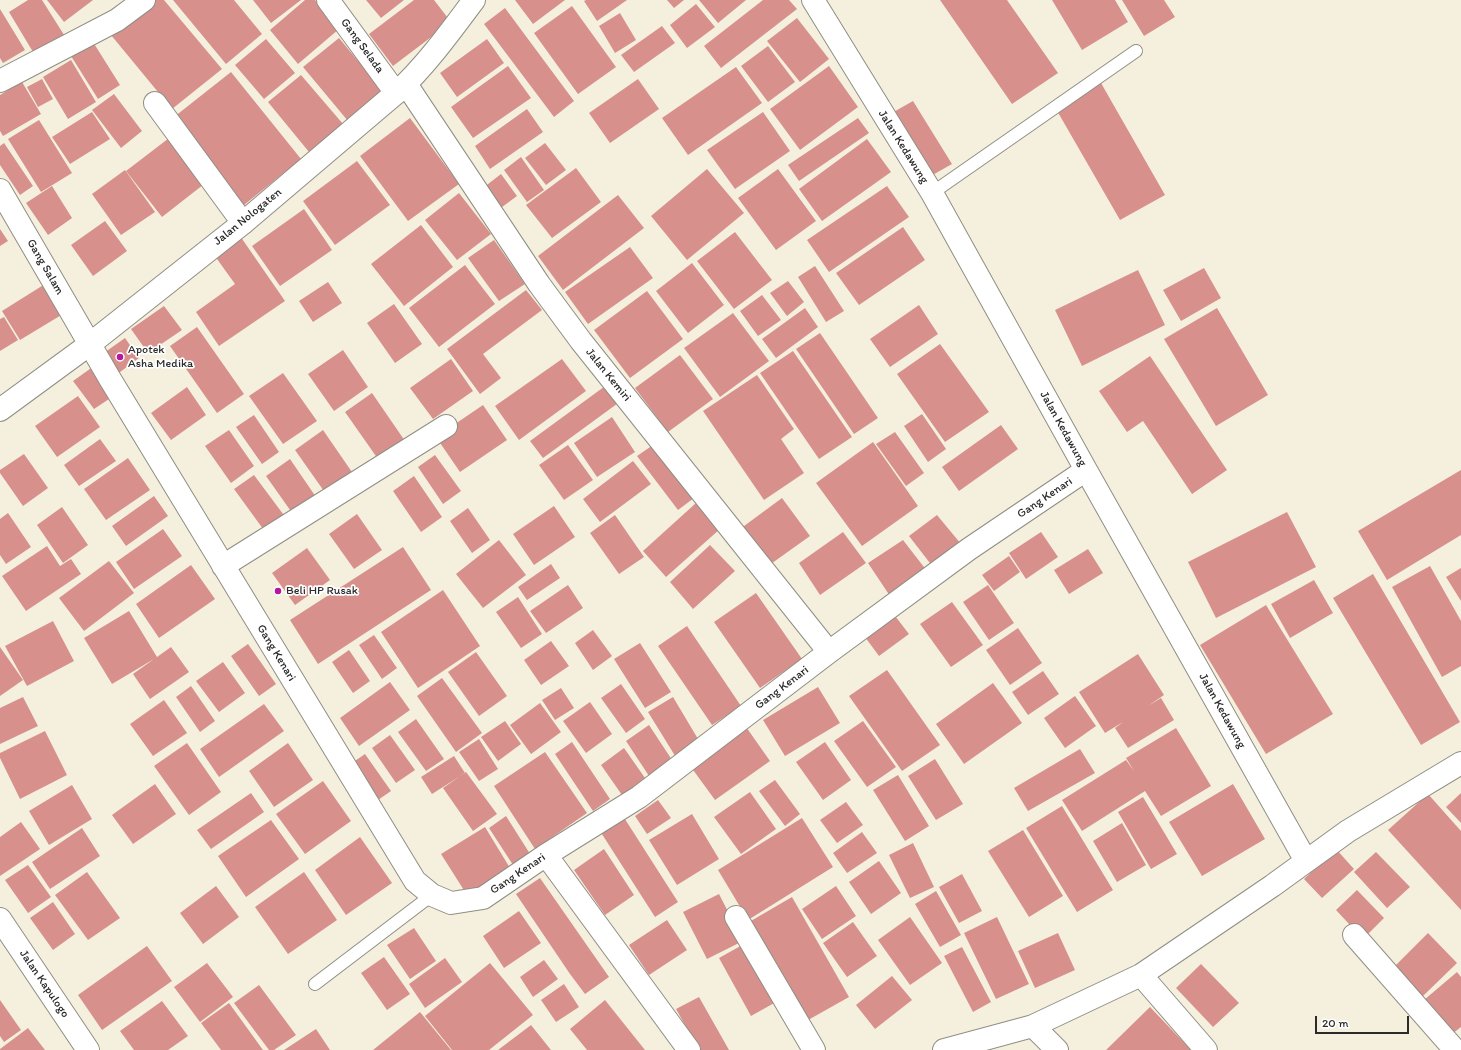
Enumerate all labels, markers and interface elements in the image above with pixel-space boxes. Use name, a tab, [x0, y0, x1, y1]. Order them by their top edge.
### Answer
street label: Gang Selada	[337, 16, 387, 76]
street label: Jalan Kedawung	[875, 108, 931, 186]
street label: Jalan Nologaten	[211, 185, 285, 249]
street label: Gang Salam	[23, 237, 67, 297]
place label: Apotek Asha Medika	[128, 343, 193, 371]
street label: Jalan Kemiri	[582, 345, 634, 405]
marker: Apotek Asha Medika	[115, 352, 125, 362]
street label: Jalan Kedawung	[1036, 389, 1090, 469]
street label: Gang Kenari	[1015, 474, 1075, 522]
place label: Beli HP Rusak	[286, 584, 358, 598]
marker: Beli HP Rusak	[273, 586, 283, 596]
street label: Gang Kenari	[253, 622, 299, 684]
street label: Gang Kenari	[752, 663, 812, 713]
street label: Jalan Kedawung	[1195, 671, 1249, 751]
street label: Gang Kenari	[488, 850, 548, 898]
street label: Jalan Kapulogo	[16, 947, 72, 1021]
scale bar	[1317, 1008, 1411, 1034]
text: 20 m	[1322, 1016, 1349, 1030]

